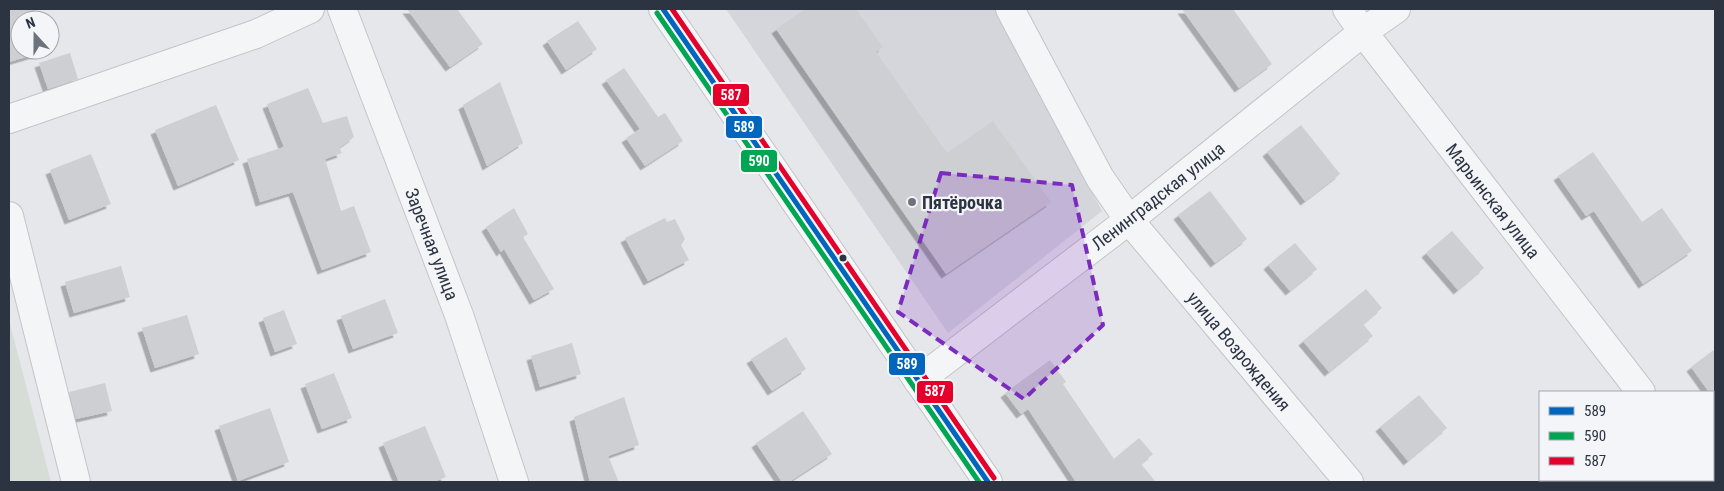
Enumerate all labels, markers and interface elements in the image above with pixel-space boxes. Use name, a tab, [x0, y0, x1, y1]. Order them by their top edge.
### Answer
north arrow	[10, 10, 60, 60]
text: N	[23, 14, 37, 32]
line badge: 587	[712, 83, 750, 107]
text: 587	[720, 87, 742, 103]
line badge: 589	[725, 115, 763, 139]
text: 589	[733, 119, 755, 135]
street label: Ленинградская улица	[1087, 138, 1229, 254]
street label: Марьинская улица	[1442, 139, 1544, 263]
line badge: 590	[740, 149, 778, 173]
text: 590	[748, 153, 770, 169]
street label: Заречная улица	[401, 185, 463, 303]
place label: Пятёрочка	[922, 192, 1002, 213]
marker: Пятёрочка	[906, 196, 918, 208]
unlabelled marker	[838, 253, 848, 263]
street label: улица Возрождения	[1183, 287, 1295, 415]
line badge: 589	[888, 352, 926, 376]
text: 589	[896, 356, 918, 372]
line badge: 587	[916, 380, 954, 404]
text: 587	[924, 383, 946, 399]
legend	[1539, 391, 1714, 481]
text: 589	[1584, 402, 1606, 420]
text: 590	[1584, 427, 1606, 445]
text: 587	[1584, 452, 1606, 470]

